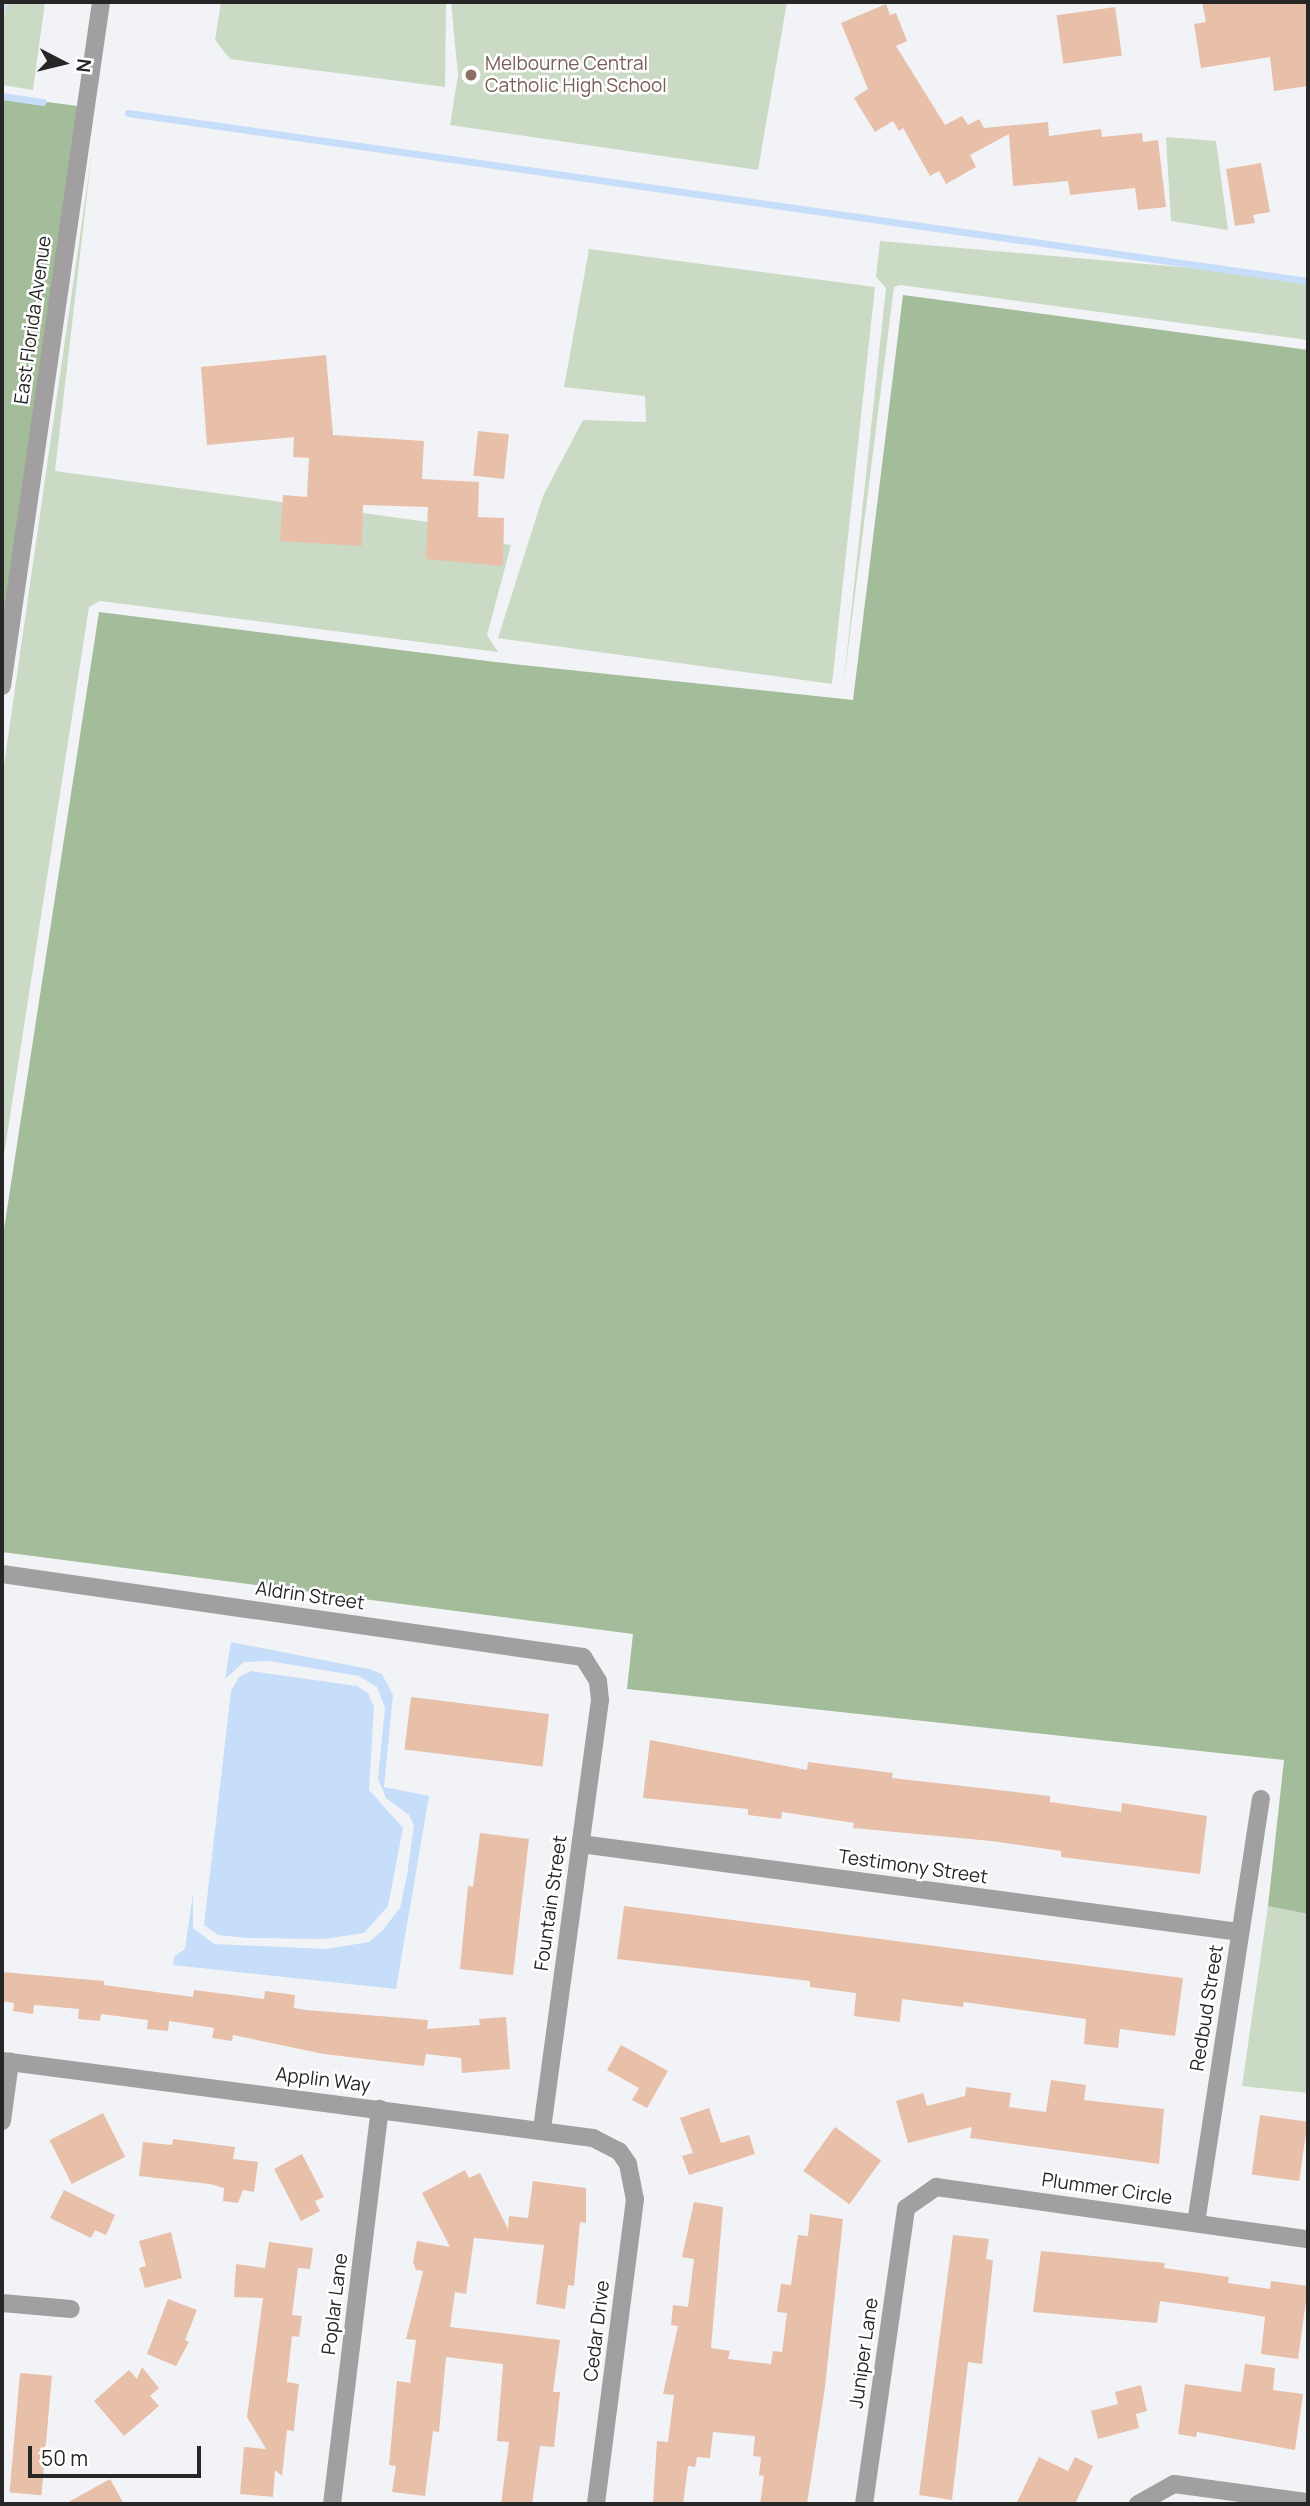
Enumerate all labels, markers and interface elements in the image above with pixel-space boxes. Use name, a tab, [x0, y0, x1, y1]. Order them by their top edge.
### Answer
north arrow	[28, 28, 98, 98]
place label: Melbourne Central Catholic High School	[485, 53, 667, 97]
text: N	[70, 57, 98, 74]
marker: Melbourne Central Catholic High School	[463, 67, 479, 83]
street label: East Florida Avenue	[10, 234, 56, 406]
street label: Aldrin Street	[254, 1577, 366, 1615]
street label: Fountain Street	[530, 1834, 572, 1972]
street label: Testimony Street	[837, 1845, 989, 1889]
street label: Redbud Street	[1186, 1943, 1228, 2073]
street label: Applin Way	[274, 2063, 372, 2097]
street label: Plummer Circle	[1040, 2169, 1174, 2209]
street label: Poplar Lane	[317, 2252, 353, 2356]
street label: Cedar Drive	[579, 2279, 615, 2383]
street label: Juniper Lane	[845, 2296, 883, 2410]
scale bar	[32, 2432, 205, 2476]
text: 50 m	[41, 2444, 88, 2472]

